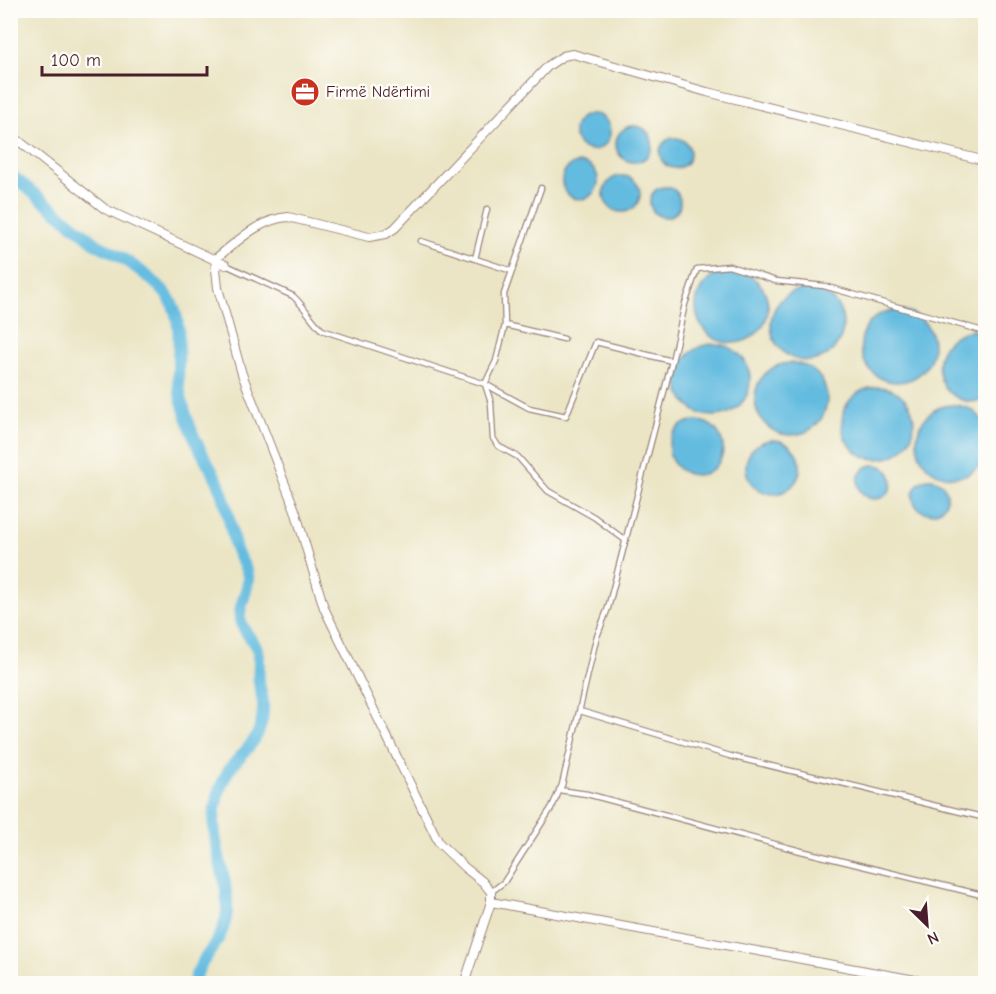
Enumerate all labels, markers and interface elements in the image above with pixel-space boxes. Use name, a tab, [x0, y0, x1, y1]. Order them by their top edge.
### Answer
scale bar	[42, 39, 207, 77]
text: 100 m	[51, 50, 101, 71]
office icon: Firmë Ndërtimi	[289, 76, 321, 108]
place label: Firmë Ndërtimi	[326, 83, 430, 101]
north arrow	[897, 895, 957, 955]
text: N	[924, 927, 941, 948]

